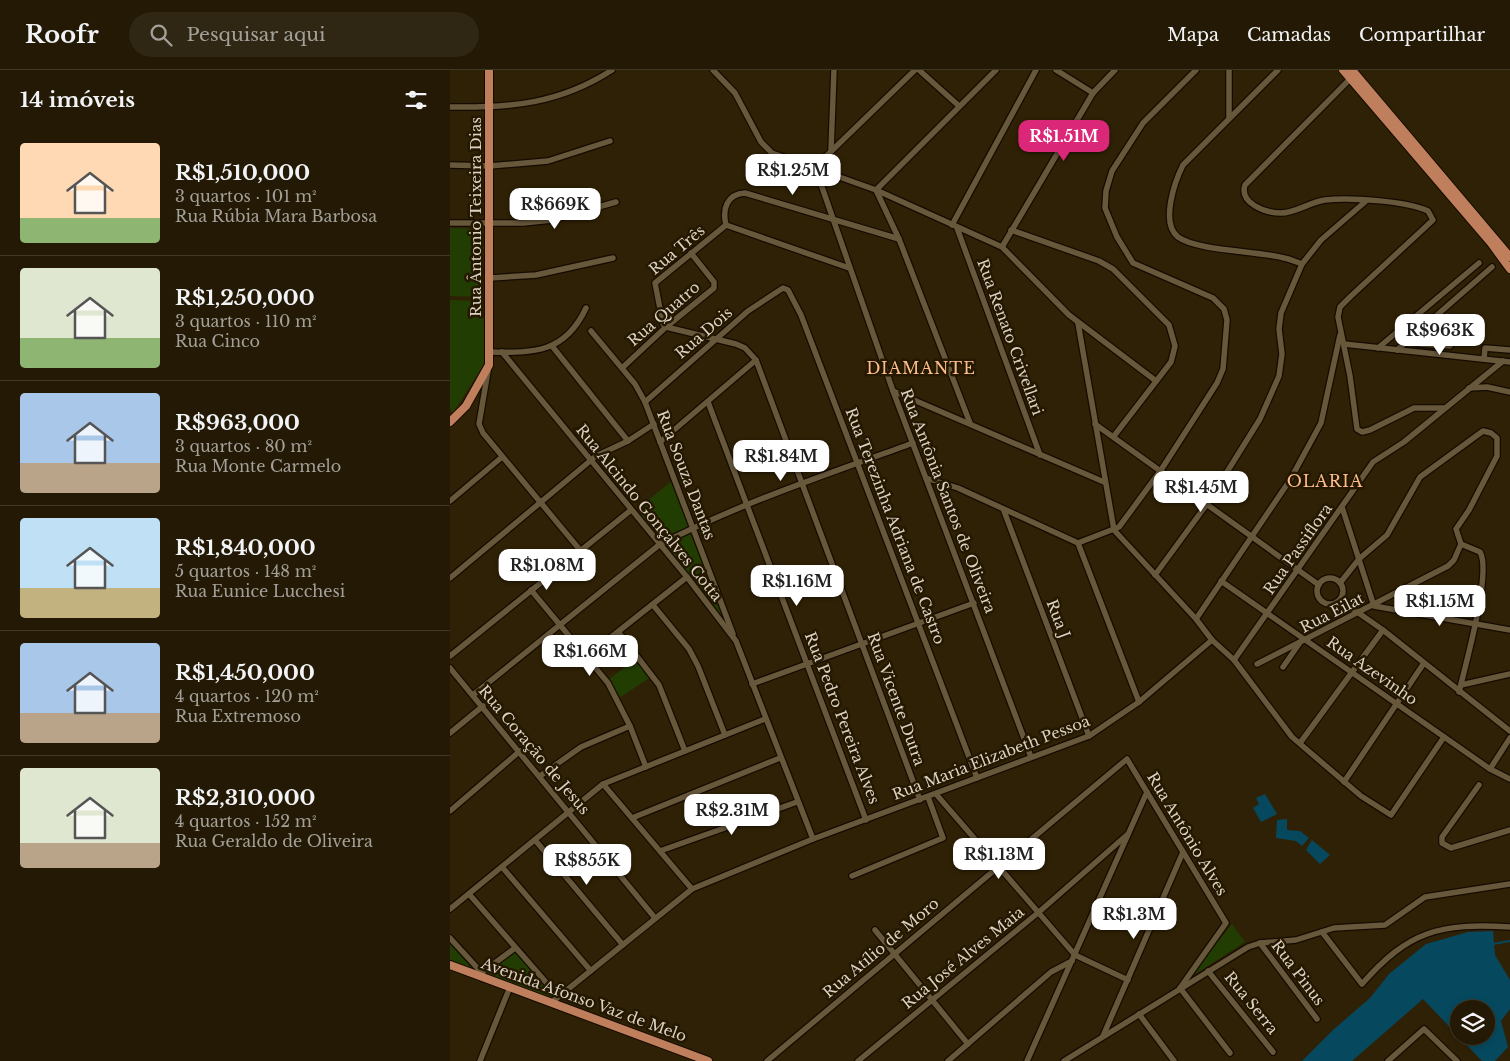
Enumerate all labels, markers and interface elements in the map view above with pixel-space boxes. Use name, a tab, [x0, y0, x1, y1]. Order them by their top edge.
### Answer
search box	[129, 12, 479, 57]
text: Roofr	[25, 20, 99, 49]
icon: search	[147, 21, 175, 49]
text: Pesquisar aqui	[187, 23, 326, 46]
text: Mapa	[1167, 24, 1219, 46]
text: Camadas	[1247, 24, 1331, 46]
text: Compartilhar	[1359, 24, 1485, 46]
icon: filters	[402, 86, 430, 114]
text: 14 imóveis	[20, 87, 135, 113]
street label: Rua Ântonio Teixeira Dias	[466, 117, 485, 317]
pin: R$1.51M	[1018, 119, 1110, 162]
text: R$1.51M	[1029, 126, 1099, 146]
pin: R$1.25M	[747, 154, 839, 196]
text: R$1,510,000	[175, 160, 310, 186]
text: R$1.25M	[757, 160, 829, 180]
icon: home	[60, 163, 120, 223]
text: 3 quartos · 101 m²	[175, 186, 317, 206]
pin: R$669K	[514, 188, 596, 230]
text: R$669K	[521, 194, 589, 214]
text: Rua Rúbia Mara Barbosa	[175, 206, 377, 226]
street label: Rua Três	[645, 221, 709, 278]
street label: Rua Renato Crivellari	[973, 256, 1048, 418]
street label: Rua Quatro	[624, 277, 704, 350]
text: R$1,250,000	[175, 285, 315, 311]
icon: home	[60, 288, 120, 348]
street label: Rua Dois	[671, 303, 736, 363]
text: 3 quartos · 110 m²	[175, 311, 317, 331]
pin: R$963K	[1399, 314, 1481, 356]
text: R$963K	[1406, 320, 1474, 340]
text: Rua Cinco	[175, 331, 260, 351]
district label: DIAMANTE	[866, 358, 976, 378]
street label: Rua Antônia Santos de Oliveira	[897, 386, 1000, 616]
street label: Rua Terezinha Adriana de Castro	[841, 405, 950, 647]
street label: Rua Souza Dantas	[653, 407, 720, 542]
text: R$963,000	[175, 410, 300, 436]
icon: home	[60, 413, 120, 473]
street label: Rua Alcindo Gonçalves Cotta	[572, 420, 727, 606]
text: 3 quartos · 80 m²	[175, 436, 312, 456]
pin: R$1.84M	[735, 440, 827, 482]
text: R$1.84M	[744, 446, 818, 466]
text: Rua Monte Carmelo	[175, 456, 341, 476]
pin: R$1.45M	[1155, 470, 1247, 513]
district label: OLARIA	[1287, 471, 1363, 491]
text: R$1.45M	[1165, 477, 1237, 497]
street label: Rua Passiflora	[1259, 499, 1336, 598]
text: R$1,840,000	[175, 535, 316, 561]
icon: home	[60, 538, 120, 598]
pin: R$1.08M	[501, 548, 593, 591]
text: R$1.08M	[510, 555, 584, 575]
text: 5 quartos · 148 m²	[175, 561, 316, 581]
pin: R$1.16M	[751, 564, 843, 607]
text: R$1.16M	[762, 571, 832, 591]
text: Rua Eunice Lucchesi	[175, 581, 345, 601]
pin: R$1.15M	[1394, 584, 1486, 627]
street label: Rua Eilat	[1297, 588, 1367, 637]
text: R$1.15M	[1405, 591, 1475, 611]
street label: Rua J	[1042, 597, 1075, 641]
street label: Rua Pedro Pereira Alves	[801, 629, 884, 807]
street label: Rua Vicente Dutra	[864, 630, 930, 769]
street label: Rua Azevinho	[1323, 632, 1422, 709]
pin: R$1.66M	[544, 634, 636, 677]
text: R$1.66M	[553, 641, 627, 661]
text: R$1,450,000	[175, 660, 315, 686]
icon: home	[60, 663, 120, 723]
street label: Rua Coração de Jesus	[475, 681, 594, 818]
text: 4 quartos · 120 m²	[175, 686, 319, 706]
text: Rua Extremoso	[175, 706, 301, 726]
street label: Rua Maria Elizabeth Pessoa	[889, 711, 1093, 804]
street label: Rua Antônio Alves	[1143, 769, 1232, 899]
text: R$2,310,000	[175, 785, 315, 811]
icon: home	[60, 788, 120, 848]
pin: R$2.31M	[686, 794, 778, 836]
text: R$2.31M	[695, 800, 769, 820]
text: 4 quartos · 152 m²	[175, 811, 317, 831]
text: Rua Geraldo de Oliveira	[175, 831, 373, 851]
pin: R$1.13M	[953, 838, 1045, 880]
pin: R$855K	[546, 844, 628, 886]
text: R$1.13M	[964, 844, 1034, 864]
text: R$855K	[554, 850, 620, 870]
street label: Rua Atílio de Moro	[819, 893, 943, 1002]
pin: R$1.3M	[1093, 898, 1175, 940]
street label: Rua José Alves Maia	[898, 902, 1028, 1013]
text: R$1.3M	[1103, 904, 1166, 924]
street label: Rua Pinus	[1268, 936, 1329, 1009]
street label: Avenida Afonso Vaz de Melo	[478, 953, 690, 1046]
street label: Rua Serra	[1220, 967, 1283, 1038]
map controls	[1450, 1000, 1495, 1045]
button: layers	[1450, 1000, 1495, 1045]

